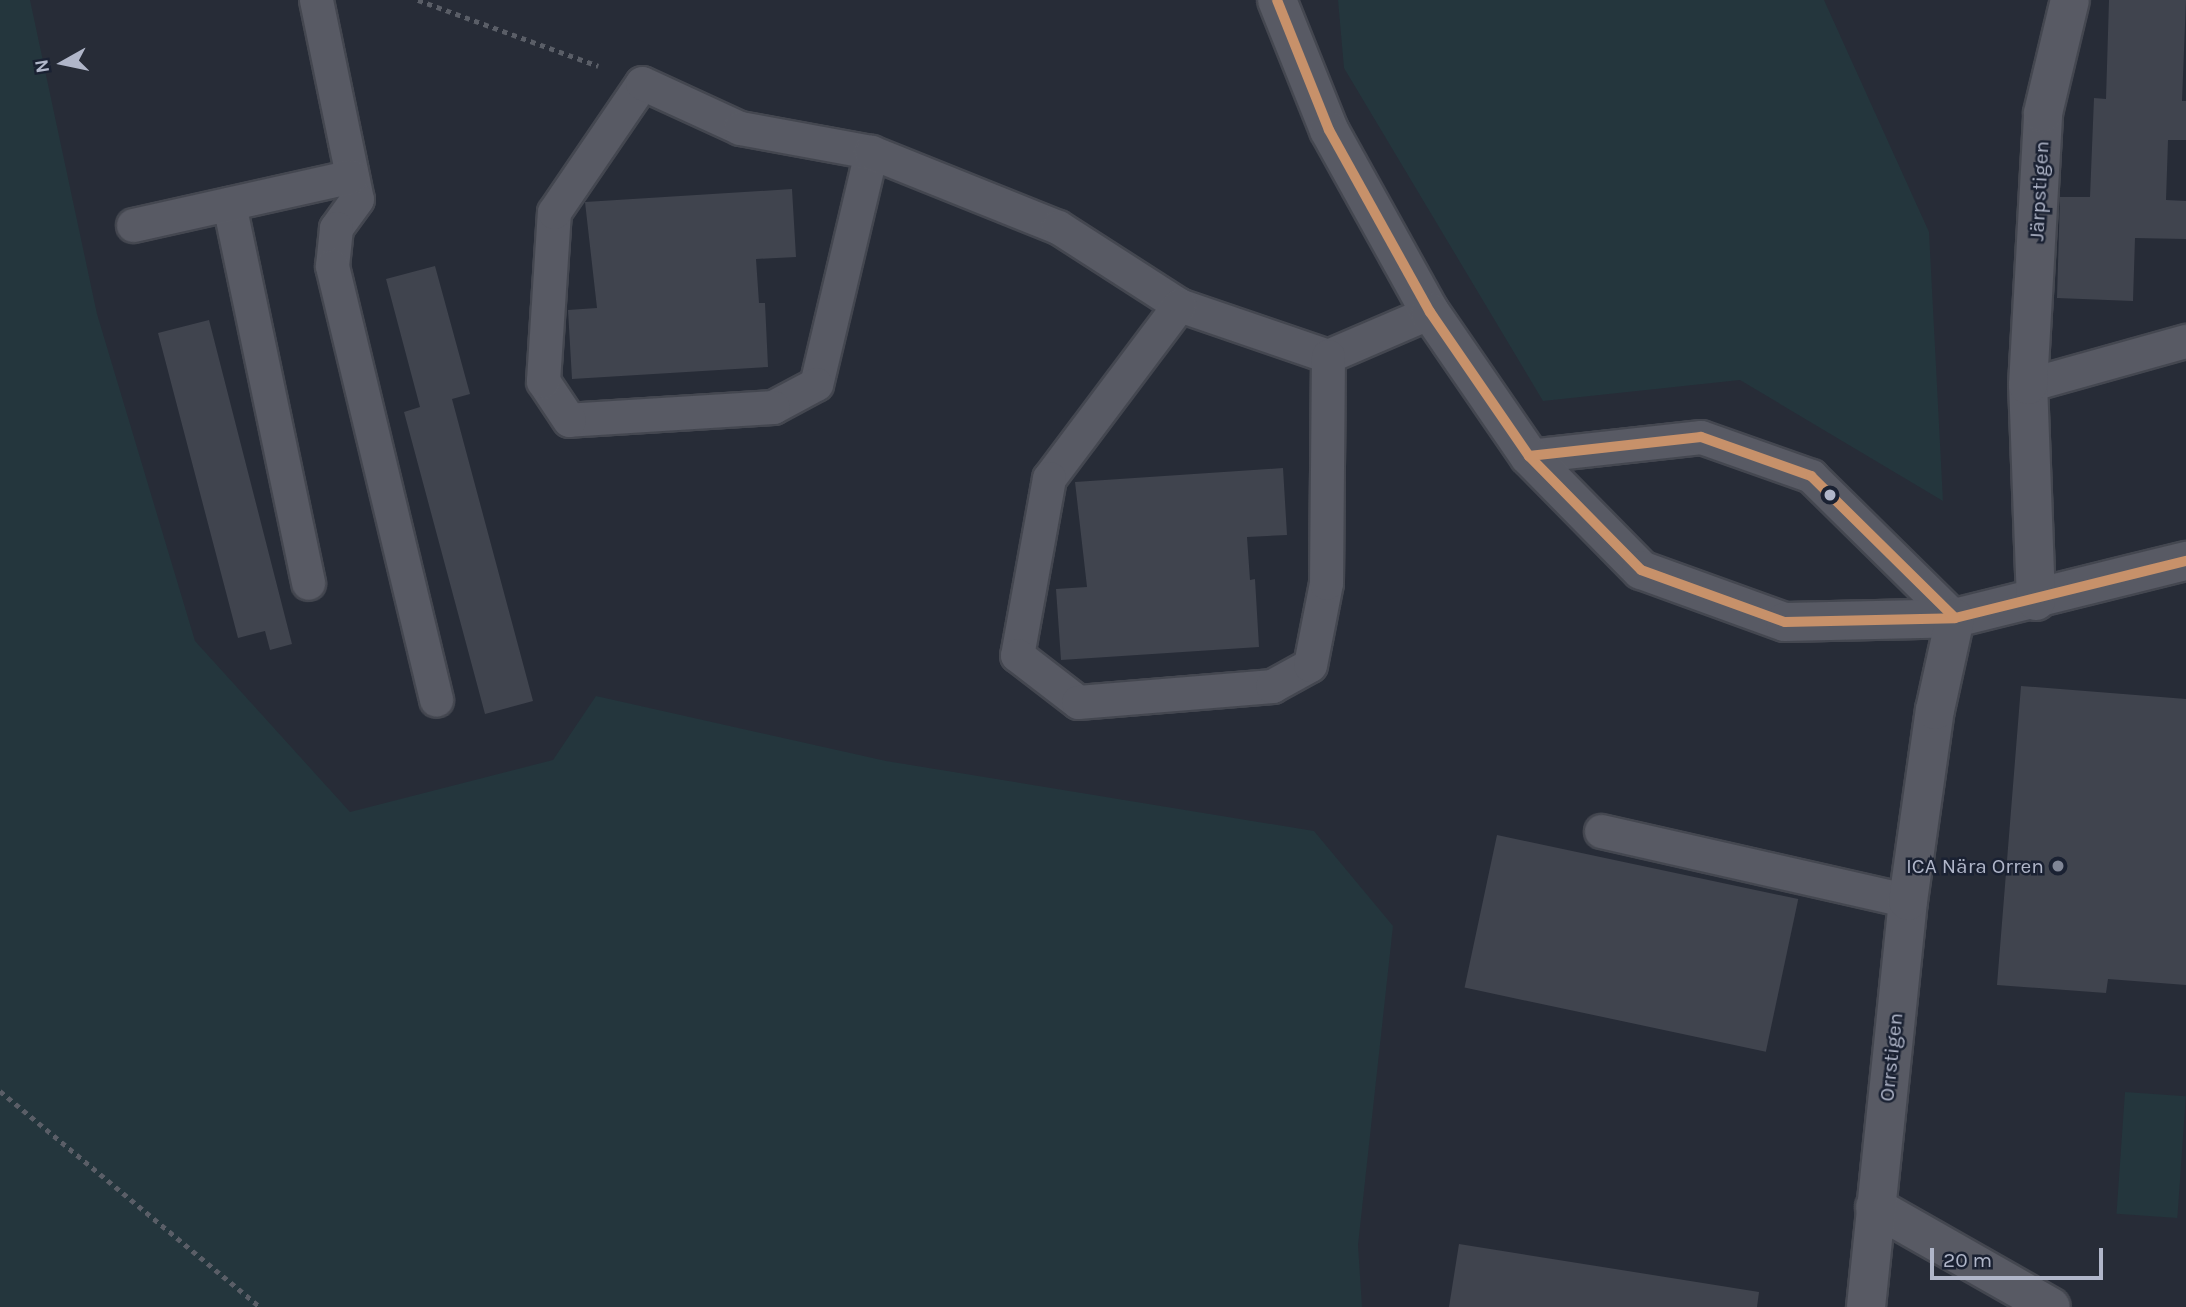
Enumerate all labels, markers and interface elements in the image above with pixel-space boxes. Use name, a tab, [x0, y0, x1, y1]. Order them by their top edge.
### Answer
north arrow	[28, 28, 98, 98]
text: N	[30, 58, 54, 75]
street label: Järpstigen	[2024, 140, 2054, 242]
unlabelled marker	[1823, 488, 1837, 502]
place label: ICA Nära Orren	[1906, 853, 2044, 879]
marker: ICA Nära Orren	[2050, 858, 2066, 874]
street label: Orrstigen	[1874, 1011, 1908, 1103]
scale bar	[1934, 1234, 2107, 1278]
text: 20 m	[1943, 1248, 1992, 1272]

